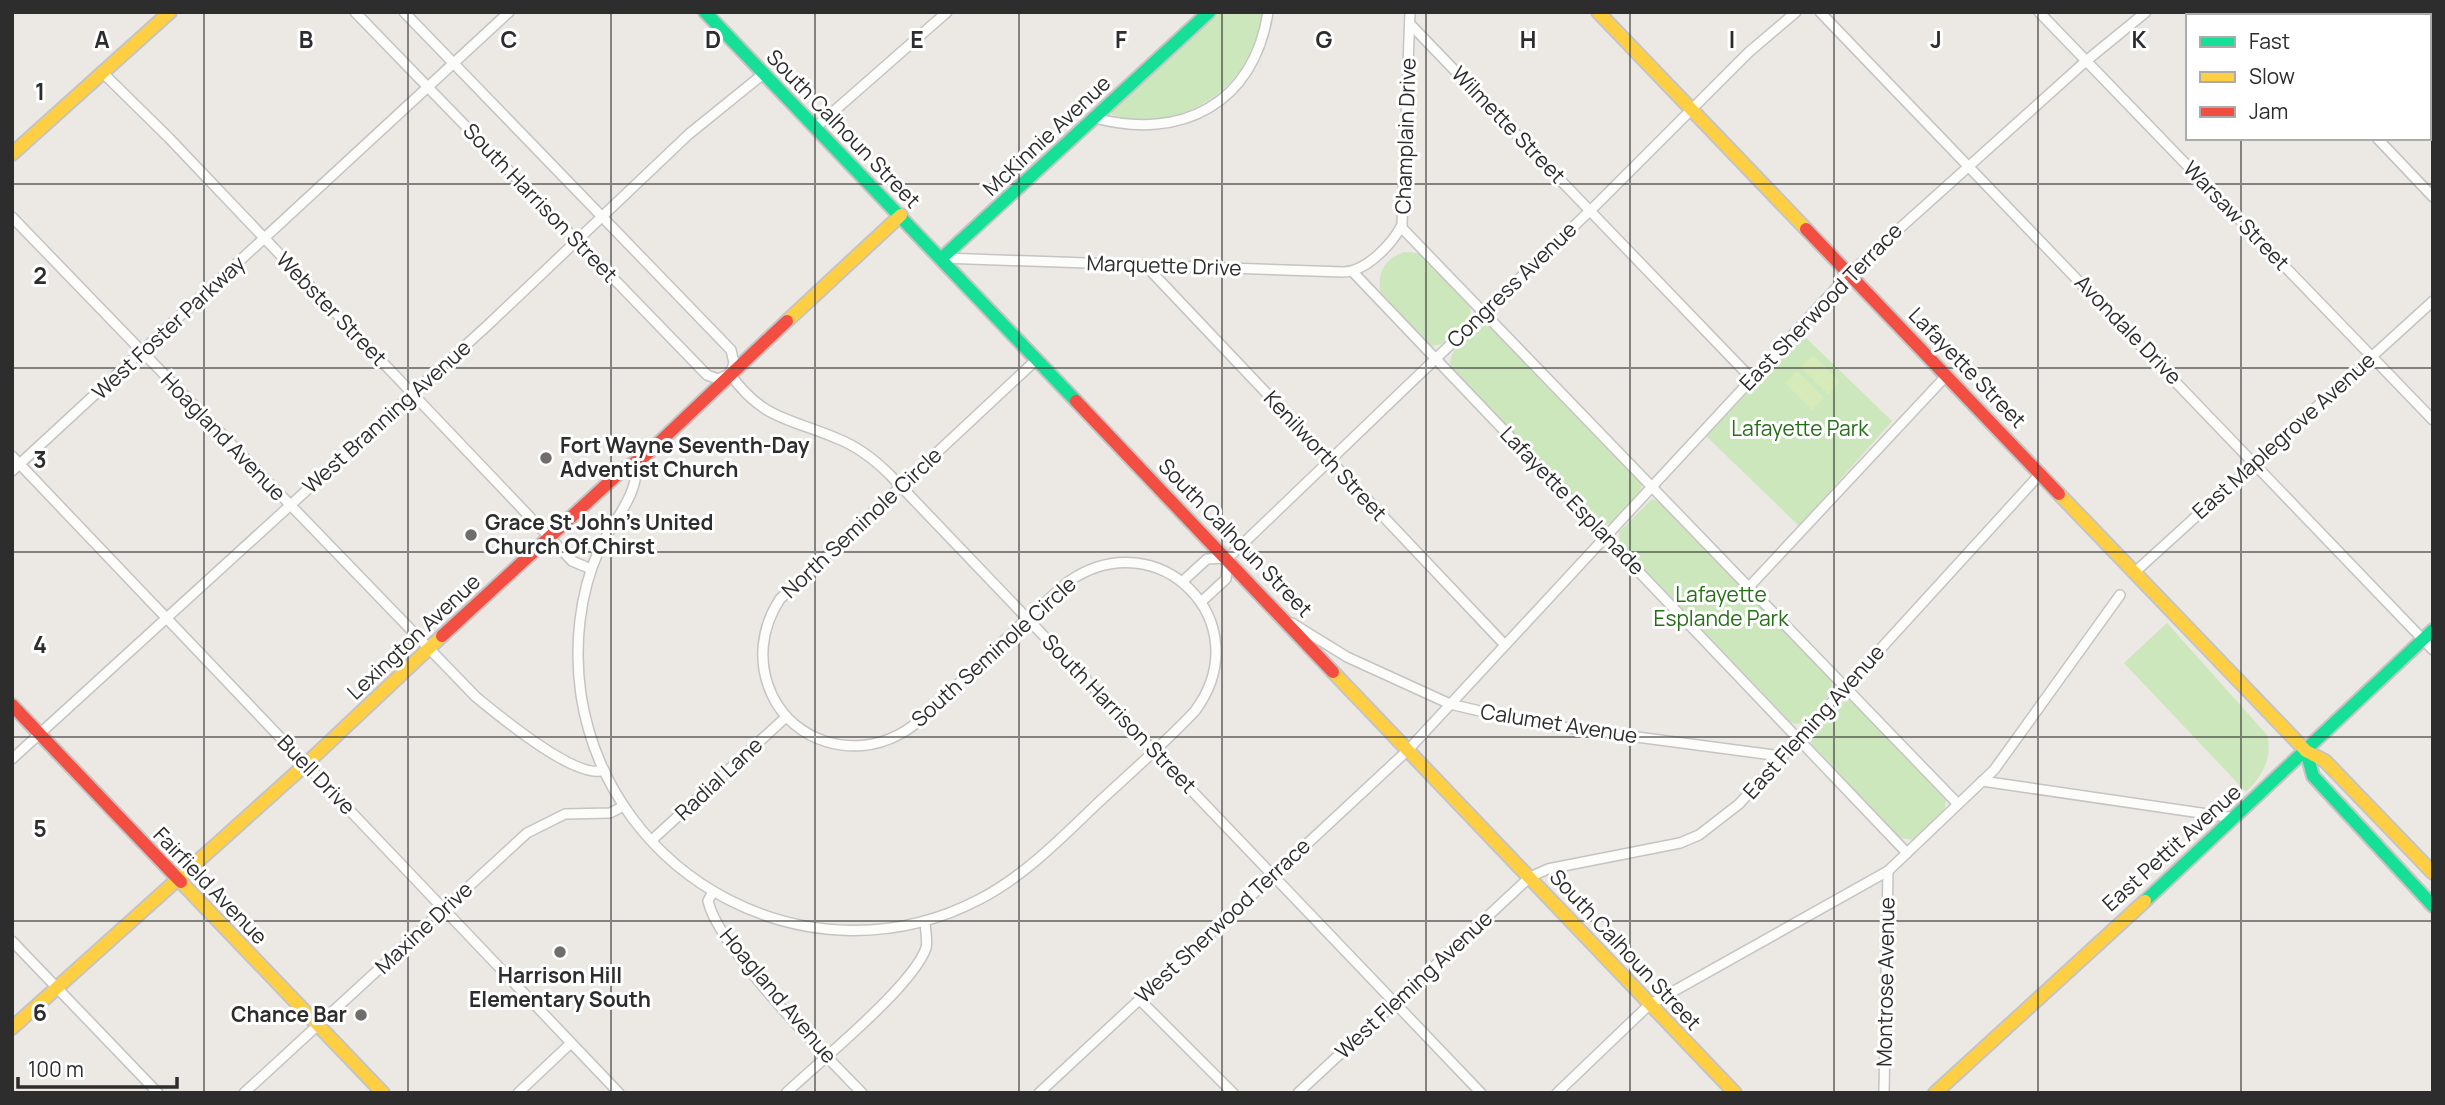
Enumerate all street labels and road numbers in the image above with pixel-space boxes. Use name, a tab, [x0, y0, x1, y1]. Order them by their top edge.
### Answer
street label: South Calhoun Street	[761, 43, 927, 214]
street label: Champlain Drive	[1388, 57, 1422, 215]
street label: Wilmette Street	[1446, 60, 1572, 189]
street label: McKinnie Avenue	[976, 69, 1116, 202]
street label: South Harrison Street	[457, 117, 624, 288]
street label: Warsaw Street	[2177, 155, 2296, 276]
street label: Congress Avenue	[1440, 215, 1582, 353]
street label: East Sherwood Terrace	[1733, 216, 1908, 396]
street label: Webster Street	[270, 245, 393, 371]
street label: Marquette Drive	[1086, 248, 1242, 282]
street label: West Foster Parkway	[86, 249, 251, 405]
street label: Avondale Drive	[2069, 268, 2188, 390]
street label: Lafayette Street	[1903, 301, 2032, 434]
street label: West Branning Avenue	[296, 333, 476, 499]
street label: East Maplegrove Avenue	[2186, 346, 2381, 525]
street label: Hoagland Avenue	[155, 366, 292, 507]
street label: Kenilworth Street	[1258, 384, 1393, 526]
street label: Lafayette Esplanade	[1494, 420, 1651, 581]
street label: North Seminole Circle	[775, 441, 947, 604]
street label: South Calhoun Street	[1153, 452, 1319, 623]
street label: Lexington Avenue	[341, 567, 486, 705]
street label: South Seminole Circle	[905, 570, 1082, 733]
street label: South Harrison Street	[1036, 628, 1203, 799]
street label: East Fleming Avenue	[1736, 638, 1890, 804]
street label: Calumet Avenue	[1479, 697, 1640, 749]
street label: Buell Drive	[272, 728, 362, 820]
street label: Radial Lane	[669, 730, 768, 826]
street label: East Pettit Avenue	[2096, 778, 2247, 917]
street label: Fairfield Avenue	[148, 821, 274, 950]
street label: West Sherwood Terrace	[1129, 832, 1316, 1009]
street label: South Calhoun Street	[1544, 863, 1708, 1036]
street label: Maxine Drive	[369, 875, 478, 980]
street label: Montrose Avenue	[1870, 897, 1900, 1067]
street label: West Fleming Avenue	[1329, 904, 1498, 1065]
street label: Hoagland Avenue	[714, 922, 844, 1069]

